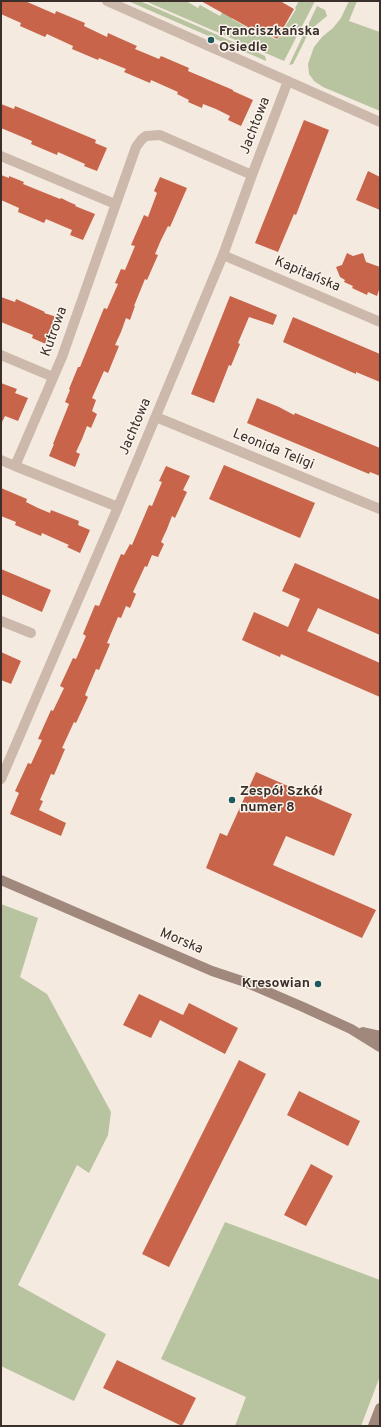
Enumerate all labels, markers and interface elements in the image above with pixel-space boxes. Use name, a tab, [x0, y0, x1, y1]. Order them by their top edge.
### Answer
place label: Franciszkańska Osiedle	[219, 24, 320, 56]
marker: Franciszkańska Osiedle	[206, 35, 216, 45]
street label: Jachtowa	[237, 95, 275, 157]
street label: Kapitańska	[272, 254, 342, 296]
street label: Kutrowa	[38, 305, 72, 359]
street label: Jachtowa	[117, 396, 155, 458]
street label: Leonida Teligi	[230, 426, 316, 474]
place label: Zespół Szkół numer 8	[240, 784, 323, 816]
marker: Zespół Szkół numer 8	[227, 795, 237, 805]
street label: Morska	[157, 925, 205, 959]
place label: Kresowian	[242, 976, 310, 992]
marker: Kresowian	[313, 979, 323, 989]

